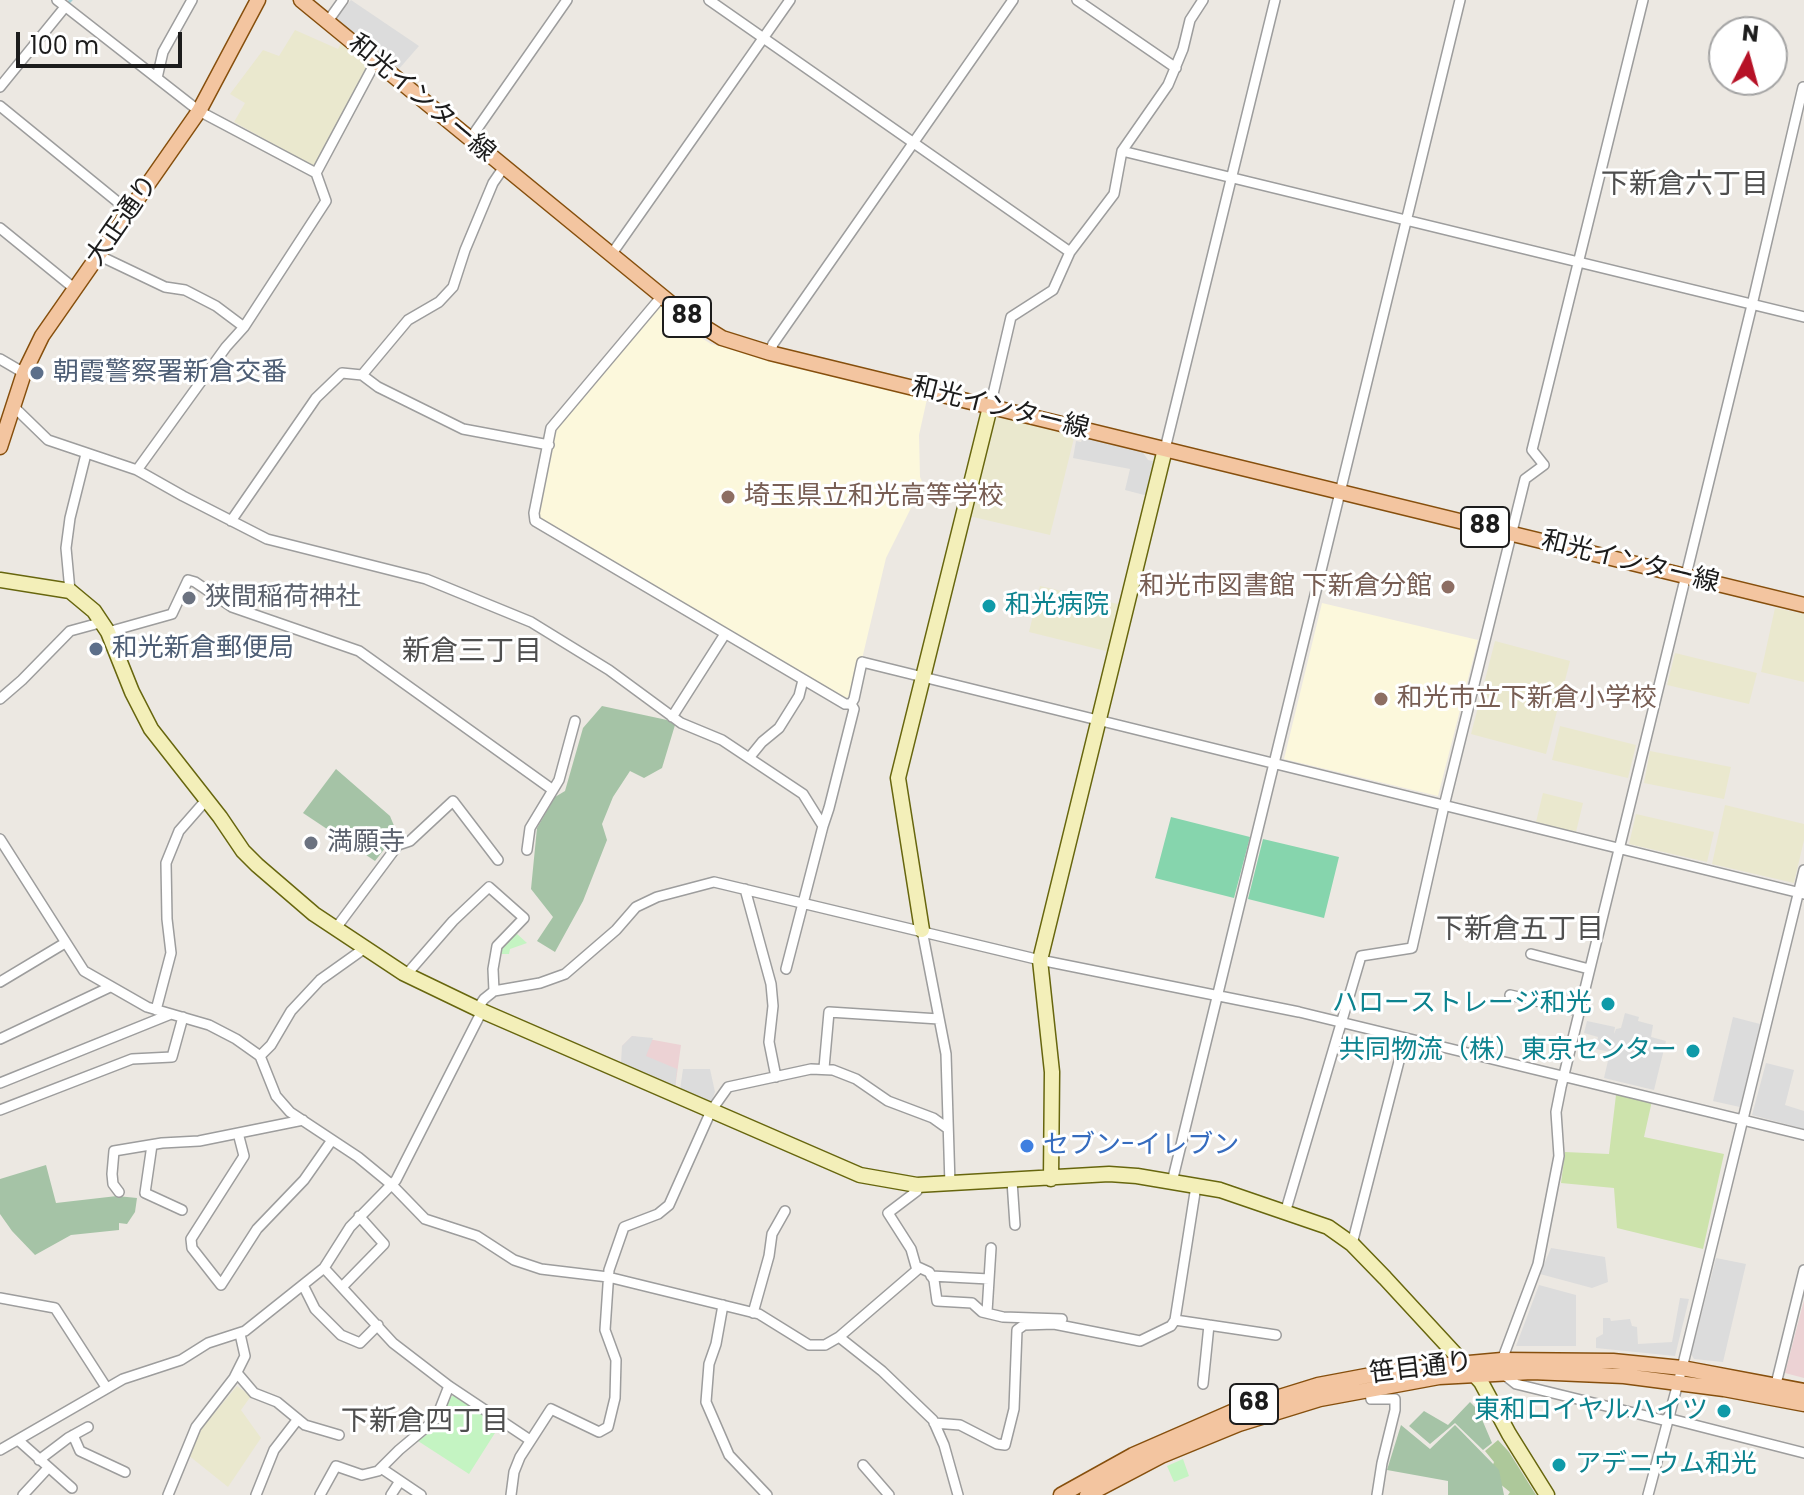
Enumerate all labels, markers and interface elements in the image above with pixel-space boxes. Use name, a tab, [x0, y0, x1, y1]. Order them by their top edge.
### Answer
scale bar	[20, 16, 186, 66]
north arrow	[1708, 16, 1788, 96]
text: N	[1740, 17, 1760, 50]
text: 100 m	[30, 29, 99, 62]
street label: 和光インター線	[341, 29, 501, 169]
street label: 大正通り	[80, 169, 166, 273]
district label: 下新倉六丁目	[1601, 169, 1769, 203]
road number: 88	[663, 297, 711, 337]
place label: 朝霞警察署新倉交番	[53, 357, 287, 389]
marker: 朝霞警察署新倉交番	[28, 364, 46, 382]
street label: 和光インター線	[908, 372, 1092, 446]
place label: 埼玉県立和光高等学校	[744, 481, 1004, 513]
marker: 埼玉県立和光高等学校	[719, 488, 737, 506]
road number: 88	[1461, 507, 1509, 547]
street label: 和光インター線	[1538, 526, 1722, 600]
place label: 和光市図書館 下新倉分館	[1139, 571, 1432, 603]
marker: 和光市図書館 下新倉分館	[1439, 578, 1457, 596]
place label: 狭間稲荷神社	[205, 582, 361, 614]
marker: 狭間稲荷神社	[180, 589, 198, 607]
place label: 和光病院	[1005, 590, 1109, 622]
marker: 和光病院	[980, 597, 998, 615]
place label: 和光新倉郵便局	[112, 633, 294, 665]
district label: 新倉三丁目	[402, 636, 542, 670]
marker: 和光新倉郵便局	[87, 640, 105, 658]
place label: 和光市立下新倉小学校	[1397, 683, 1657, 715]
marker: 和光市立下新倉小学校	[1372, 690, 1390, 708]
place label: 満願寺	[327, 827, 405, 859]
marker: 満願寺	[302, 834, 320, 852]
district label: 下新倉五丁目	[1436, 914, 1604, 948]
place label: ハローストレージ和光	[1332, 988, 1592, 1020]
marker: ハローストレージ和光	[1599, 995, 1617, 1013]
place label: 共同物流（株）東京センター	[1339, 1035, 1677, 1067]
marker: 共同物流（株）東京センター	[1684, 1042, 1702, 1060]
place label: セブン-イレブン	[1043, 1130, 1239, 1162]
marker: セブン-イレブン	[1018, 1137, 1036, 1155]
street label: 笹目通り	[1367, 1347, 1475, 1391]
road number: 68	[1230, 1384, 1278, 1424]
place label: 東和ロイヤルハイツ	[1474, 1395, 1708, 1427]
marker: 東和ロイヤルハイツ	[1715, 1402, 1733, 1420]
district label: 下新倉四丁目	[341, 1406, 509, 1440]
place label: アデニウム和光	[1575, 1449, 1757, 1481]
marker: アデニウム和光	[1550, 1456, 1568, 1474]

